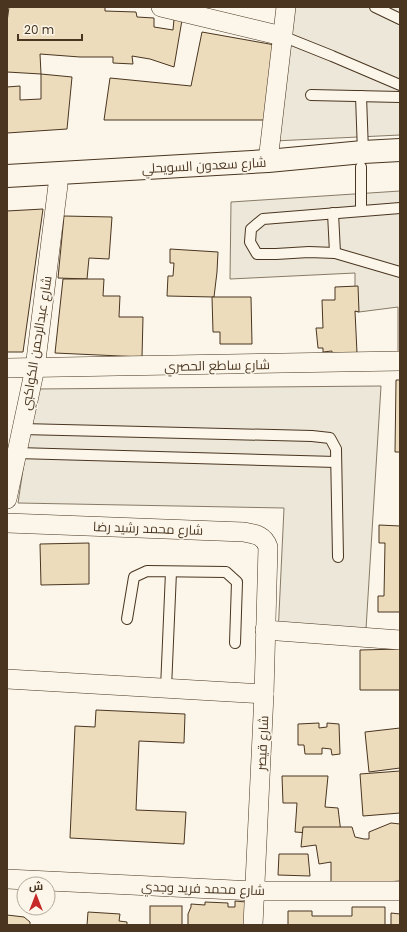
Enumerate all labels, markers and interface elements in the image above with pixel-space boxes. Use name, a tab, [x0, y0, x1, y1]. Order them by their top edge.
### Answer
scale bar	[18, 16, 82, 42]
text: 20 m	[24, 21, 54, 38]
street label: شارع سعدون السويحلي	[141, 153, 267, 179]
street label: شارع عبدالرحمن الكواكبي	[16, 274, 57, 412]
street label: شارع ساطع الحصري	[164, 355, 270, 377]
street label: شارع محمد رشيد رضا	[92, 517, 203, 540]
street label: شارع قيصر	[252, 715, 273, 772]
north arrow	[16, 876, 56, 916]
street label: شارع محمد فريد وجدي	[141, 877, 265, 901]
text: ش	[29, 878, 43, 894]

